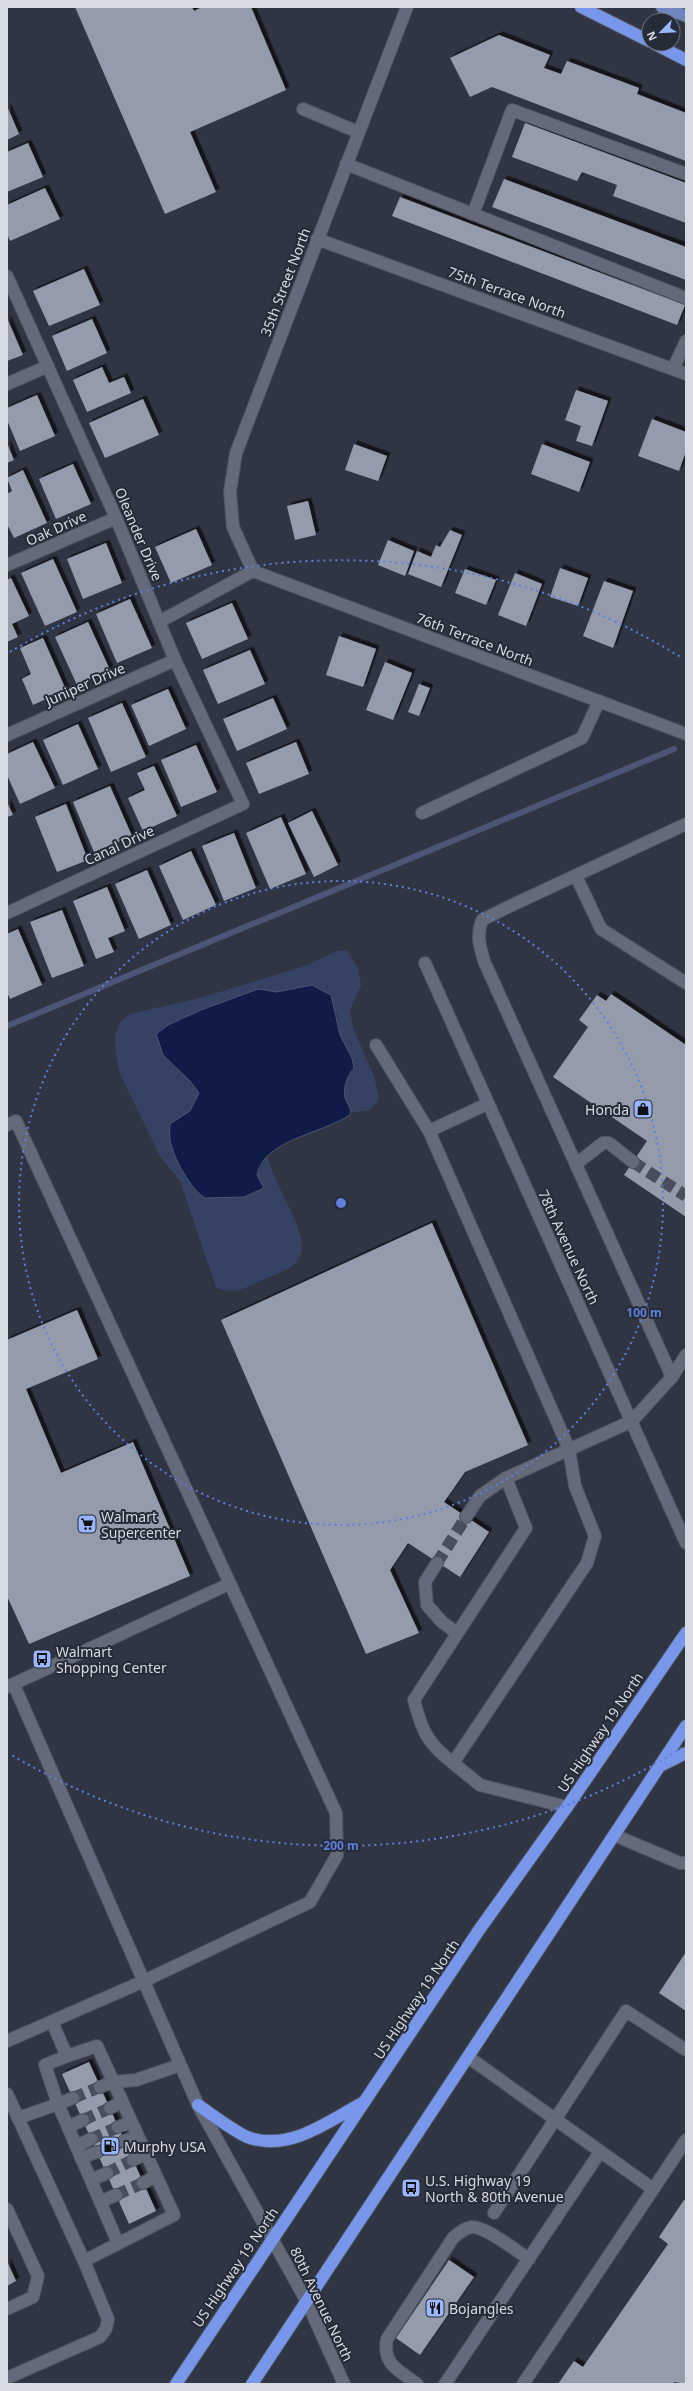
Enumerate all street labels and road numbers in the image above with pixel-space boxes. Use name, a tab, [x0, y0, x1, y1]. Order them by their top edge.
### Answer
street label: 35th Street North	[256, 225, 314, 339]
street label: 75th Terrace North	[445, 262, 569, 322]
street label: Oleander Drive	[111, 484, 167, 584]
street label: Oak Drive	[23, 506, 89, 550]
street label: 76th Terrace North	[414, 608, 536, 670]
street label: Juniper Drive	[40, 658, 128, 711]
street label: Canal Drive	[81, 820, 157, 869]
street label: 78th Avenue North	[534, 1186, 604, 1308]
street label: US Highway 19 North	[553, 1668, 647, 1796]
street label: US Highway 19 North	[369, 1935, 463, 2063]
street label: US Highway 19 North	[188, 2203, 282, 2331]
street label: 80th Avenue North	[286, 2244, 358, 2364]

